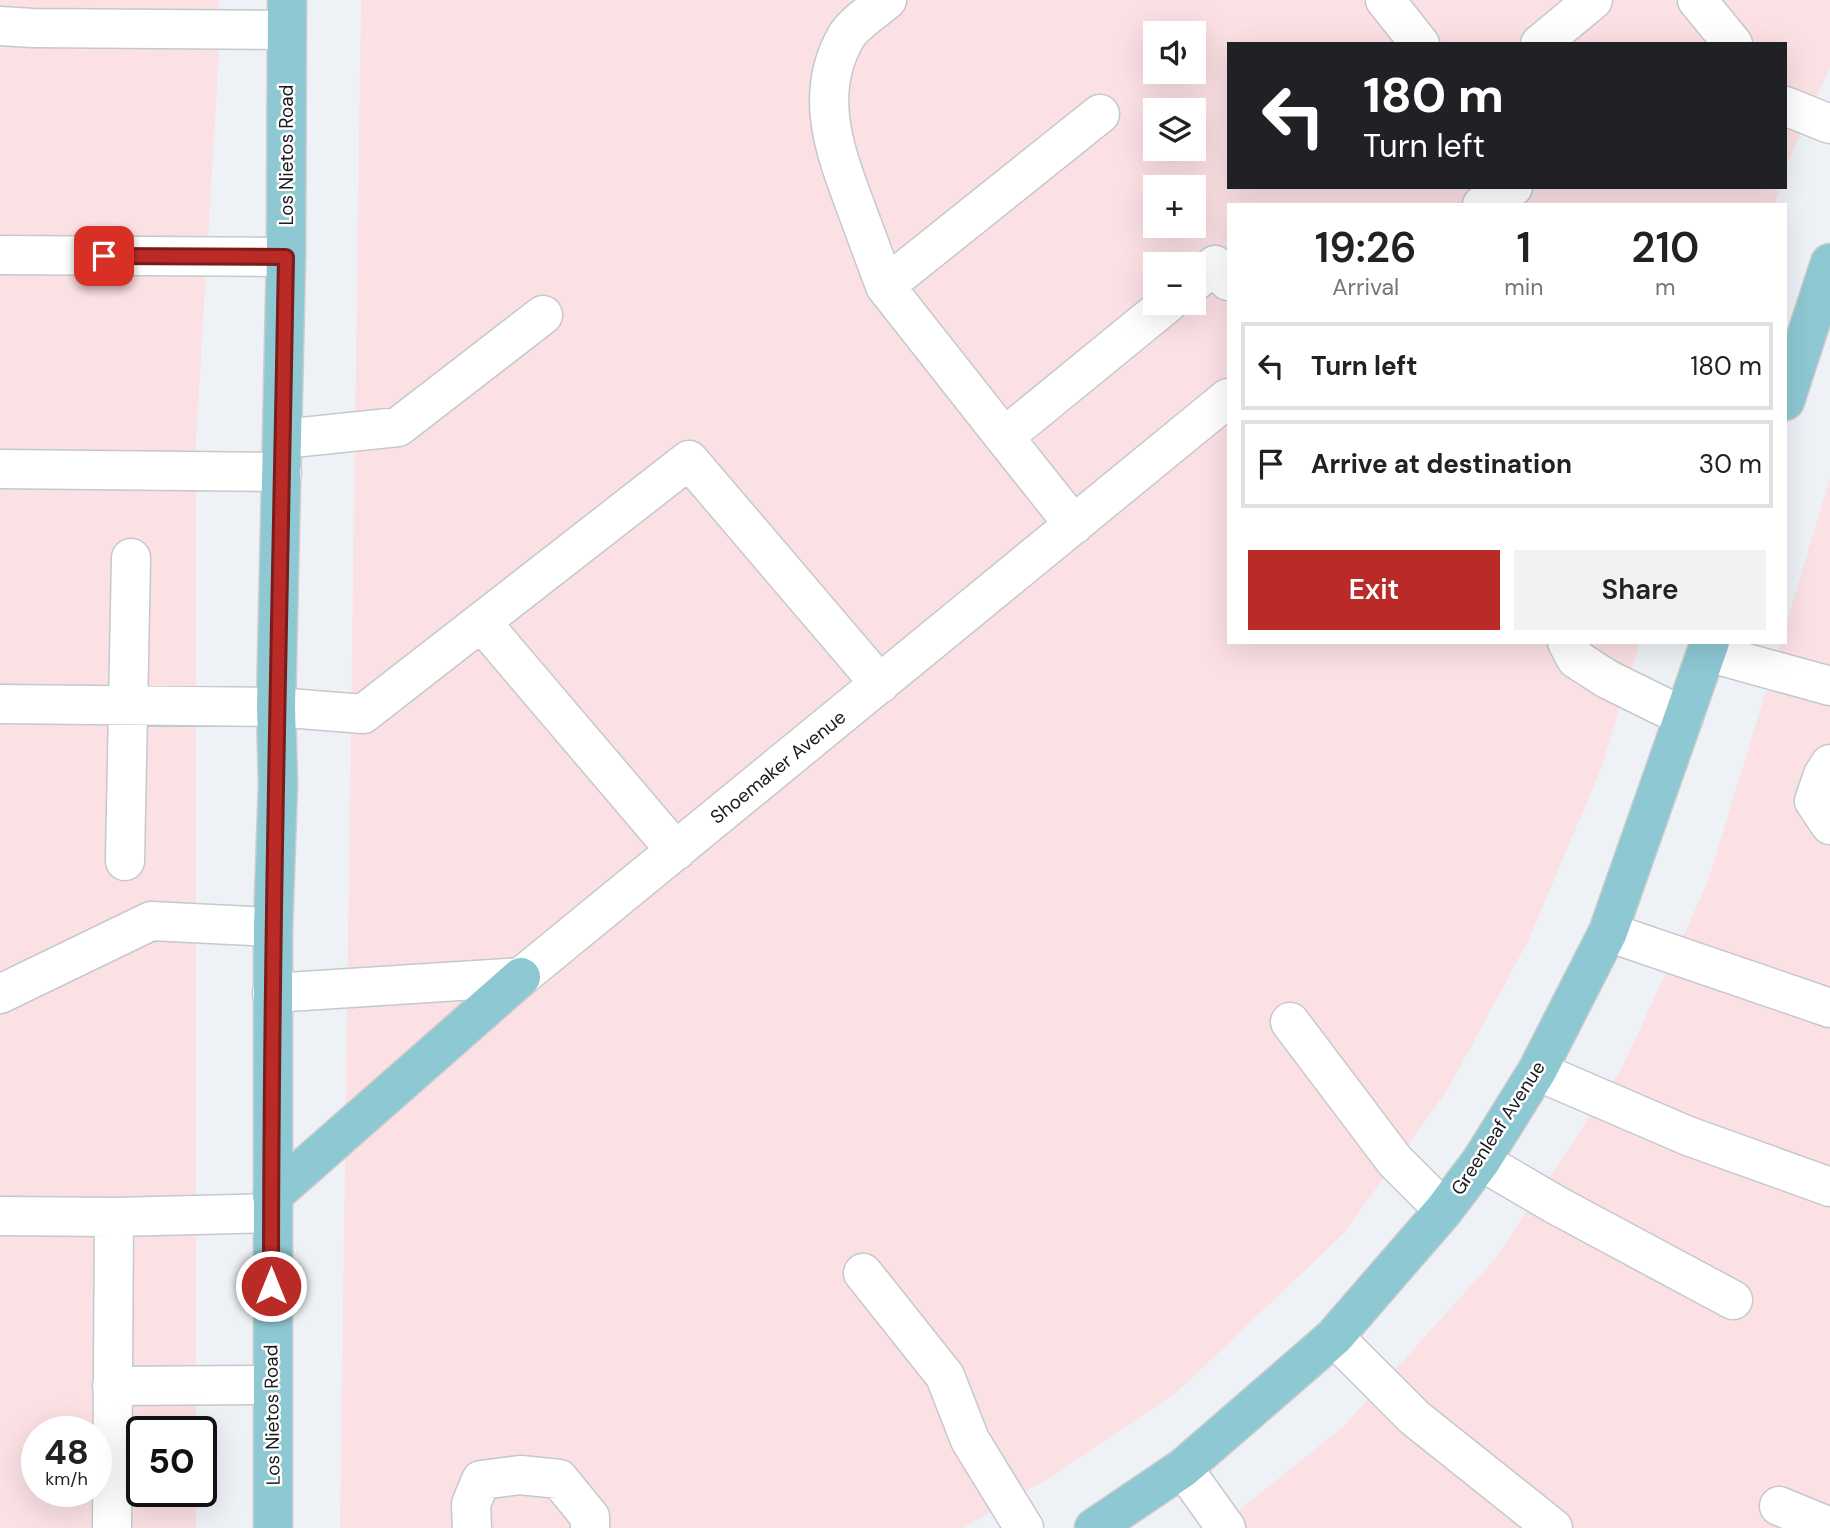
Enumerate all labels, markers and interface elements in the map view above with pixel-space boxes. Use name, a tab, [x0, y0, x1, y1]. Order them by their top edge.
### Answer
map controls	[1143, 21, 1206, 315]
button: sound	[1143, 21, 1206, 84]
text: 180 m	[1363, 63, 1504, 127]
icon: left	[1248, 70, 1339, 161]
street label: Los Nietos Road	[274, 85, 299, 225]
button: layers	[1143, 98, 1206, 161]
text: Turn left	[1363, 125, 1485, 167]
button: +	[1143, 175, 1206, 238]
text: 19:26	[1315, 220, 1417, 275]
text: 1	[1517, 220, 1531, 275]
text: 210	[1631, 220, 1699, 275]
pin	[74, 226, 134, 286]
icon: arrive	[85, 237, 123, 275]
button: −	[1143, 252, 1206, 315]
text: Arrival	[1332, 272, 1399, 302]
text: min	[1504, 272, 1544, 302]
text: m	[1655, 272, 1675, 302]
icon: left	[1252, 347, 1290, 385]
text: Turn left	[1311, 349, 1418, 383]
text: 180 m	[1690, 349, 1762, 383]
icon: arrive	[1252, 445, 1290, 483]
text: Arrive at destination	[1311, 447, 1572, 481]
text: 30 m	[1699, 447, 1762, 481]
button: Exit	[1248, 550, 1500, 630]
button: Share	[1514, 550, 1766, 630]
street label: Shoemaker Avenue	[705, 705, 851, 829]
street label: Greenleaf Avenue	[1445, 1056, 1551, 1200]
position arrow	[234, 1249, 308, 1323]
street label: Los Nietos Road	[258, 1344, 286, 1486]
speed limit sign: 50	[126, 1416, 217, 1507]
text: 48	[44, 1429, 89, 1475]
text: km/h	[45, 1467, 88, 1491]

